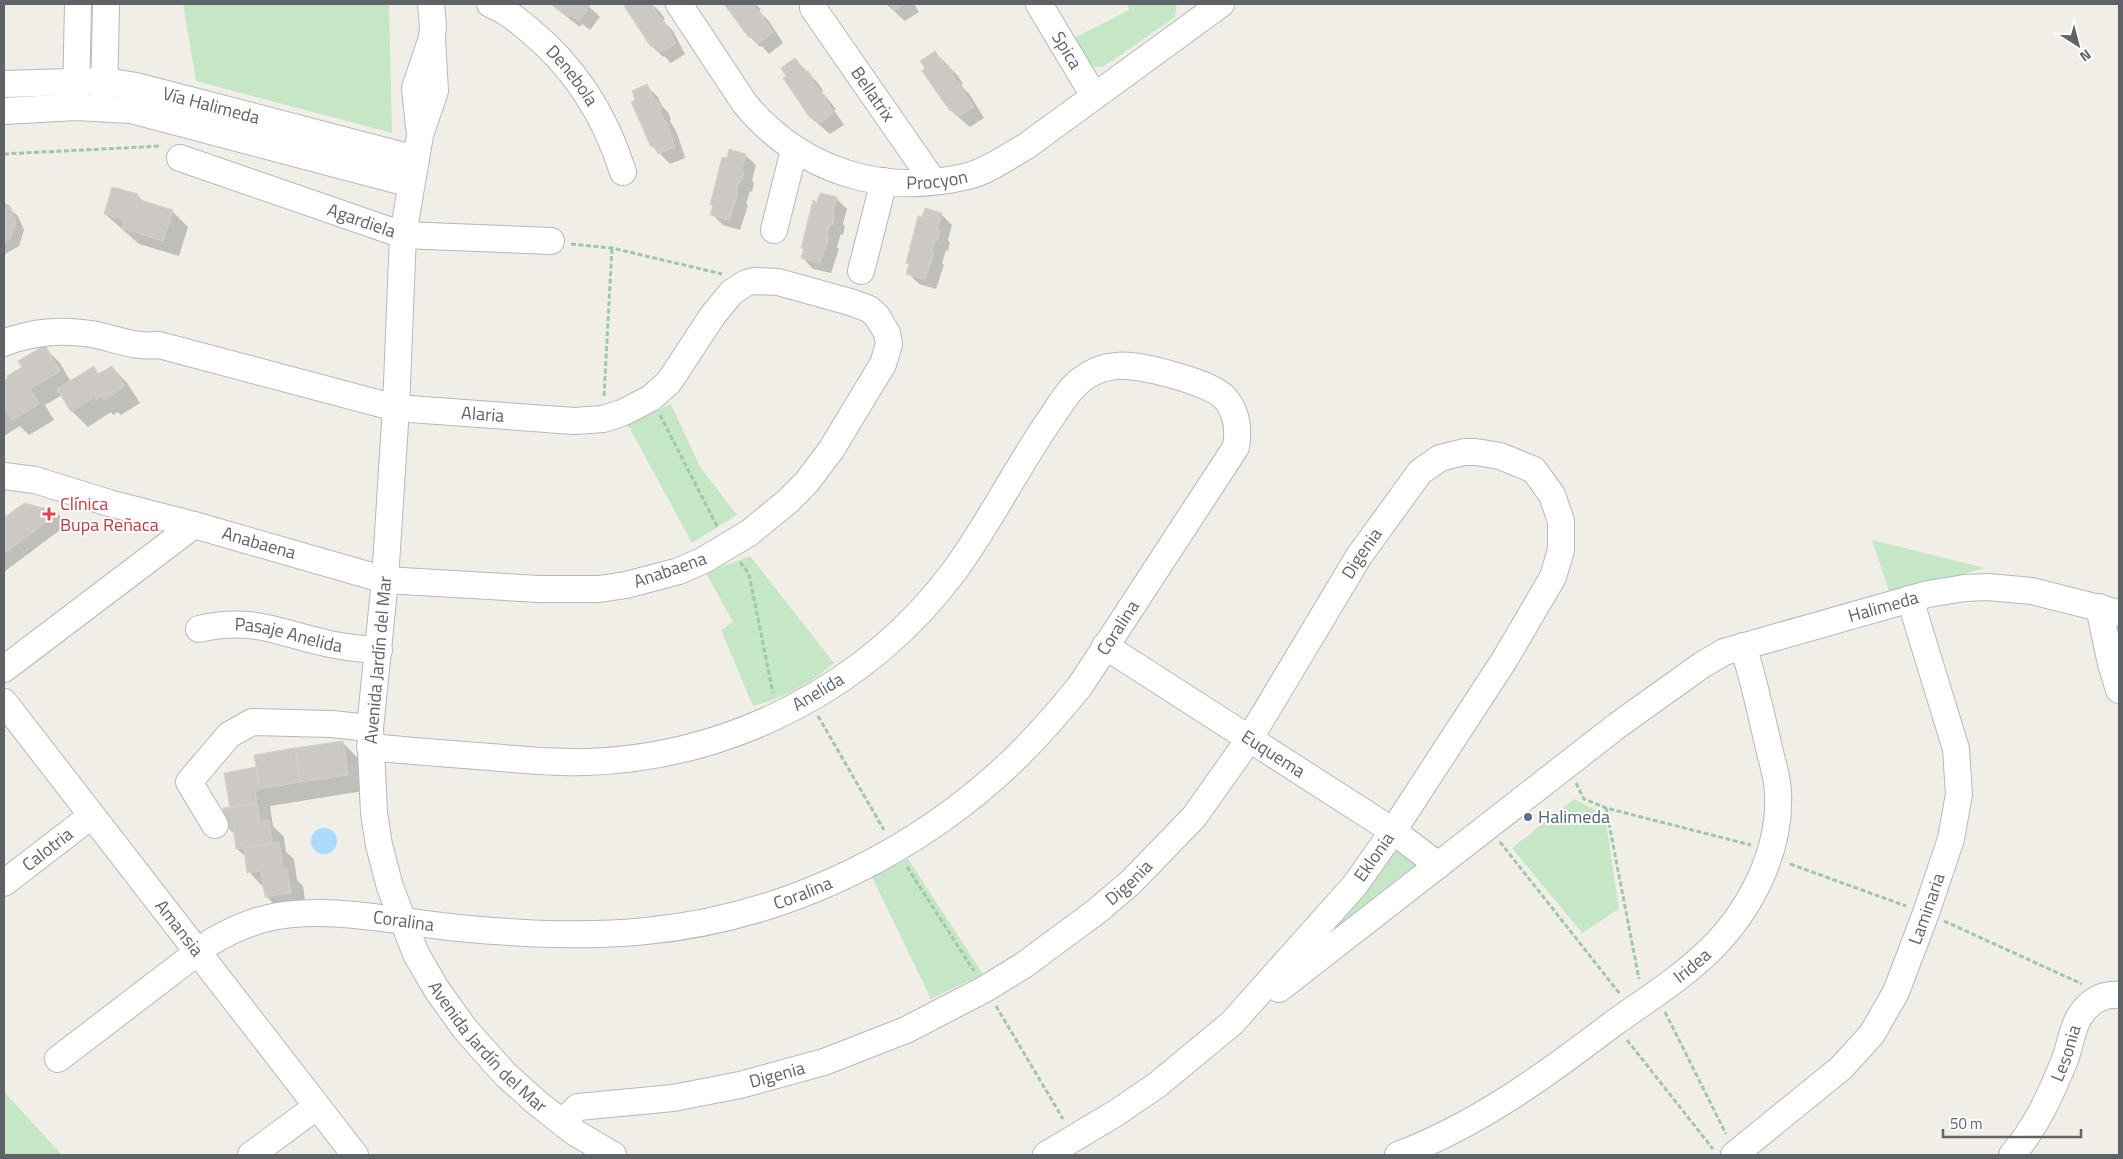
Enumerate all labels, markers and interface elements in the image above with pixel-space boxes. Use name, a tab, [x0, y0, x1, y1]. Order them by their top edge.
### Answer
north arrow	[2053, 20, 2103, 70]
street label: Spica	[1045, 26, 1089, 74]
street label: Denebola	[540, 38, 605, 111]
text: N	[2076, 45, 2096, 67]
street label: Bellatrix	[844, 61, 902, 127]
street label: Vía Halimeda	[160, 79, 263, 131]
street label: Procyon	[906, 163, 970, 196]
street label: Agardiela	[324, 196, 399, 244]
street label: Alaria	[460, 399, 505, 429]
place label: Clínica Bupa Reñaca	[60, 490, 159, 538]
marker: Clínica Bupa Reñaca	[42, 507, 56, 521]
street label: Anabaena	[219, 519, 299, 566]
street label: Digenia	[1334, 522, 1388, 584]
street label: Anabaena	[630, 544, 710, 595]
street label: Avenida Jardín del Mar	[357, 575, 398, 745]
street label: Halimeda	[1845, 583, 1921, 629]
street label: Coralina	[1090, 595, 1146, 661]
street label: Pasaje Anelida	[234, 610, 345, 659]
street label: Anelida	[787, 666, 849, 718]
street label: Euquema	[1236, 723, 1311, 784]
place label: Halimeda	[1538, 803, 1610, 830]
marker: Halimeda	[1522, 811, 1534, 823]
street label: Calotria	[16, 821, 78, 877]
street label: Eklonia	[1347, 826, 1400, 887]
street label: Digenia	[1099, 853, 1159, 912]
street label: Coralina	[770, 869, 836, 916]
street label: Laminaria	[1901, 869, 1952, 949]
street label: Amansia	[149, 893, 210, 962]
street label: Coralina	[372, 903, 436, 938]
street label: Iridea	[1667, 942, 1717, 989]
street label: Avenida Jardín del Mar	[422, 976, 553, 1119]
street label: Lesonia	[2043, 1021, 2087, 1086]
street label: Digenia	[746, 1054, 808, 1095]
scale bar	[1943, 1106, 2080, 1138]
text: 50 m	[1950, 1112, 1983, 1135]

